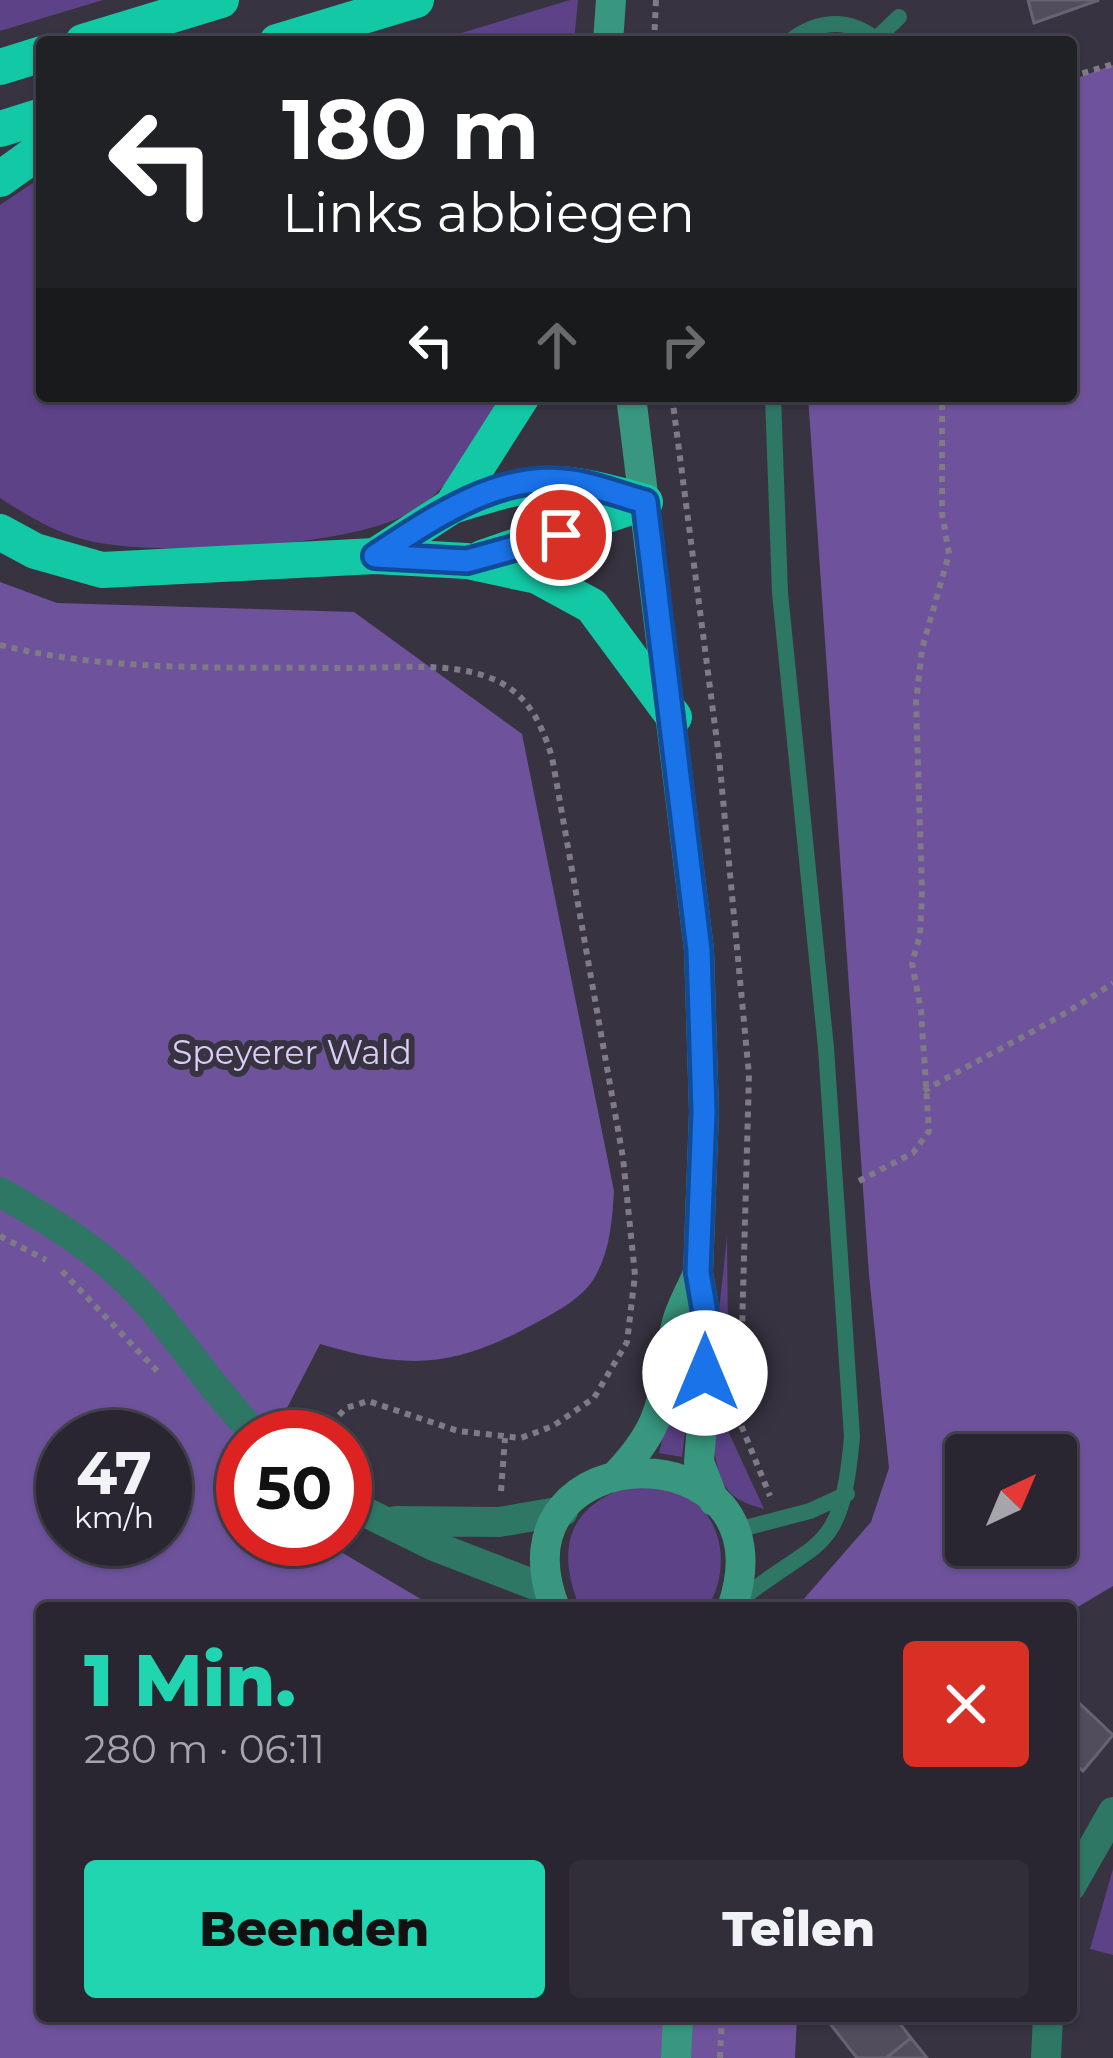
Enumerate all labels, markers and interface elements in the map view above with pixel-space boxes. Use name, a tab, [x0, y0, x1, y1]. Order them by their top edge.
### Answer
text: 180 m	[282, 78, 539, 180]
icon: left	[84, 84, 240, 240]
text: Links abbiegen	[282, 180, 695, 246]
icon: left	[398, 312, 464, 378]
icon: ahead	[524, 312, 590, 378]
icon: right	[650, 312, 716, 378]
pin	[510, 484, 612, 586]
icon: arrive	[528, 502, 594, 568]
park label: Speyerer Wald	[172, 1032, 412, 1072]
position arrow	[642, 1310, 768, 1436]
speed limit sign: 50	[216, 1410, 372, 1566]
north arrow	[945, 1434, 1077, 1566]
map controls	[945, 1434, 1077, 1566]
text: 47	[76, 1436, 152, 1509]
text: km/h	[74, 1499, 154, 1536]
text: 1 Min.	[84, 1636, 296, 1724]
button: close	[903, 1641, 1029, 1767]
text: 280 m · 06:11	[84, 1725, 325, 1773]
button: Beenden	[84, 1860, 545, 1998]
button: Teilen	[569, 1860, 1029, 1998]

